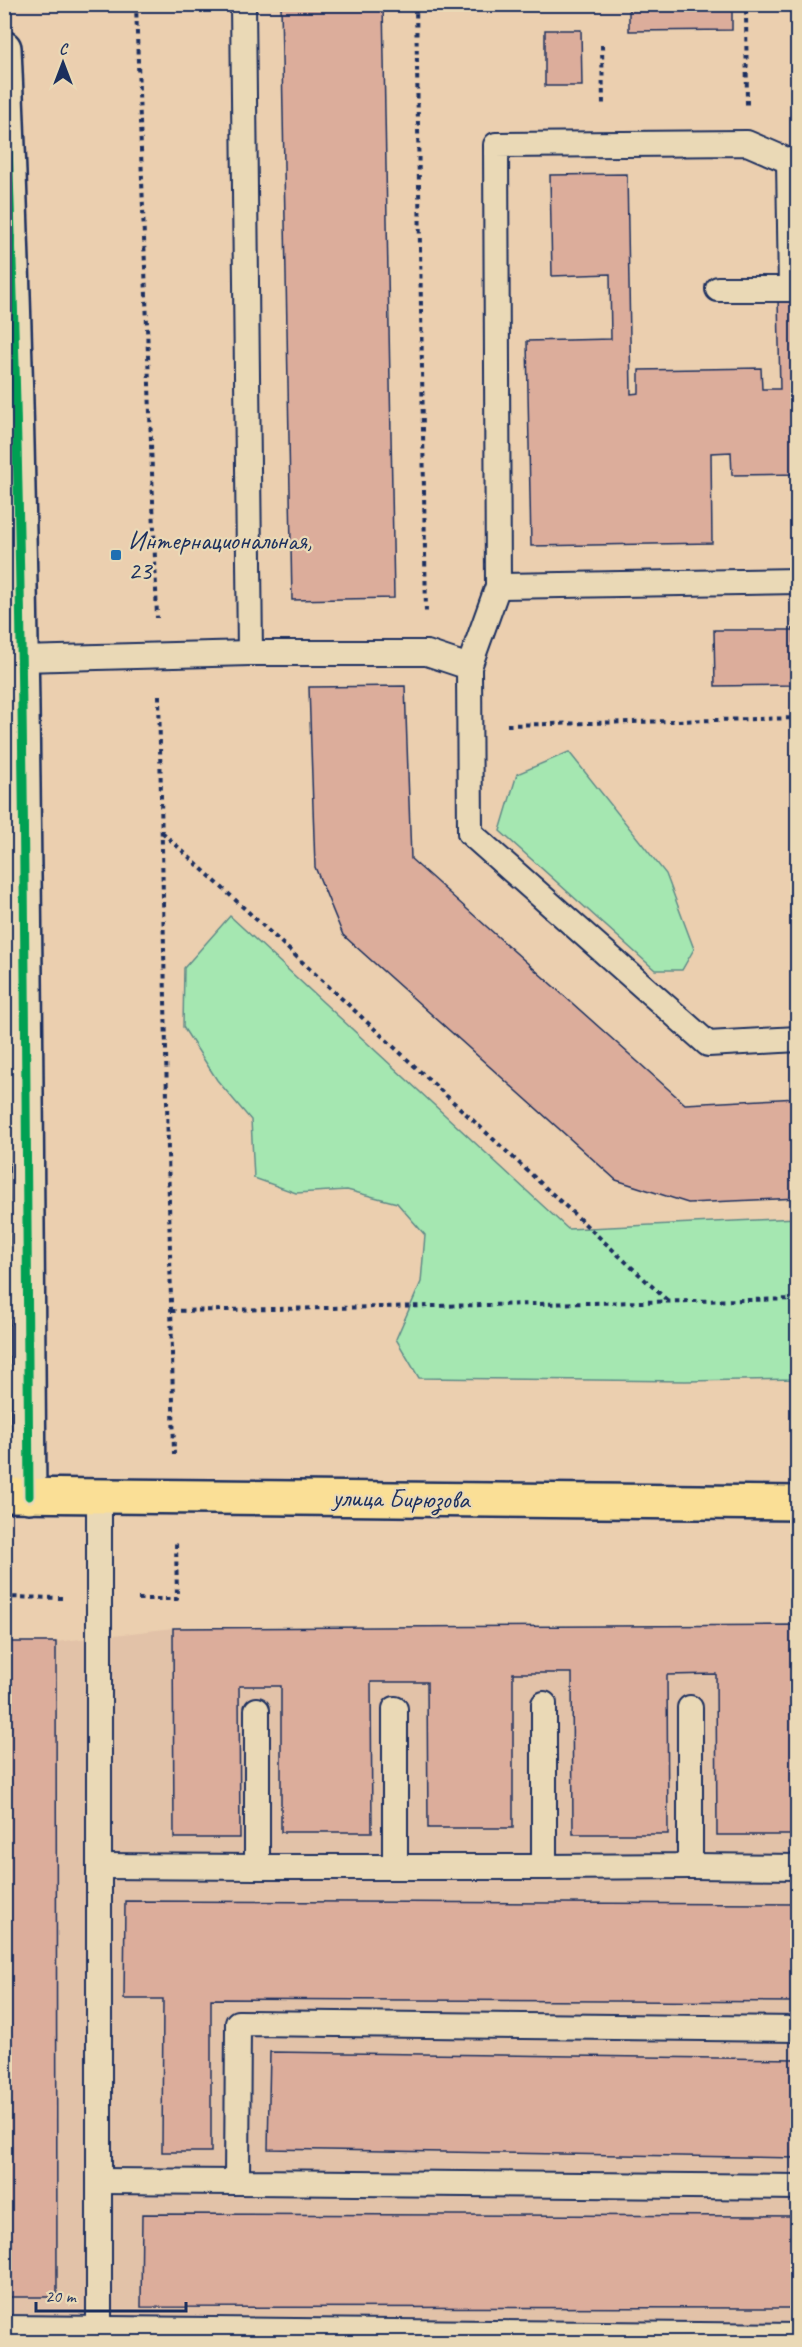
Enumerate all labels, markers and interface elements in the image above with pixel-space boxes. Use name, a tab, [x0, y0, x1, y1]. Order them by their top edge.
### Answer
north arrow	[33, 33, 93, 93]
text: С	[59, 39, 69, 59]
place label: Интернациональная, 23	[128, 524, 312, 587]
marker: Интернациональная, 23	[109, 548, 123, 562]
street label: улица Бирюзова	[330, 1481, 471, 1517]
scale bar	[36, 2275, 186, 2313]
text: 20 m	[45, 2285, 78, 2307]

